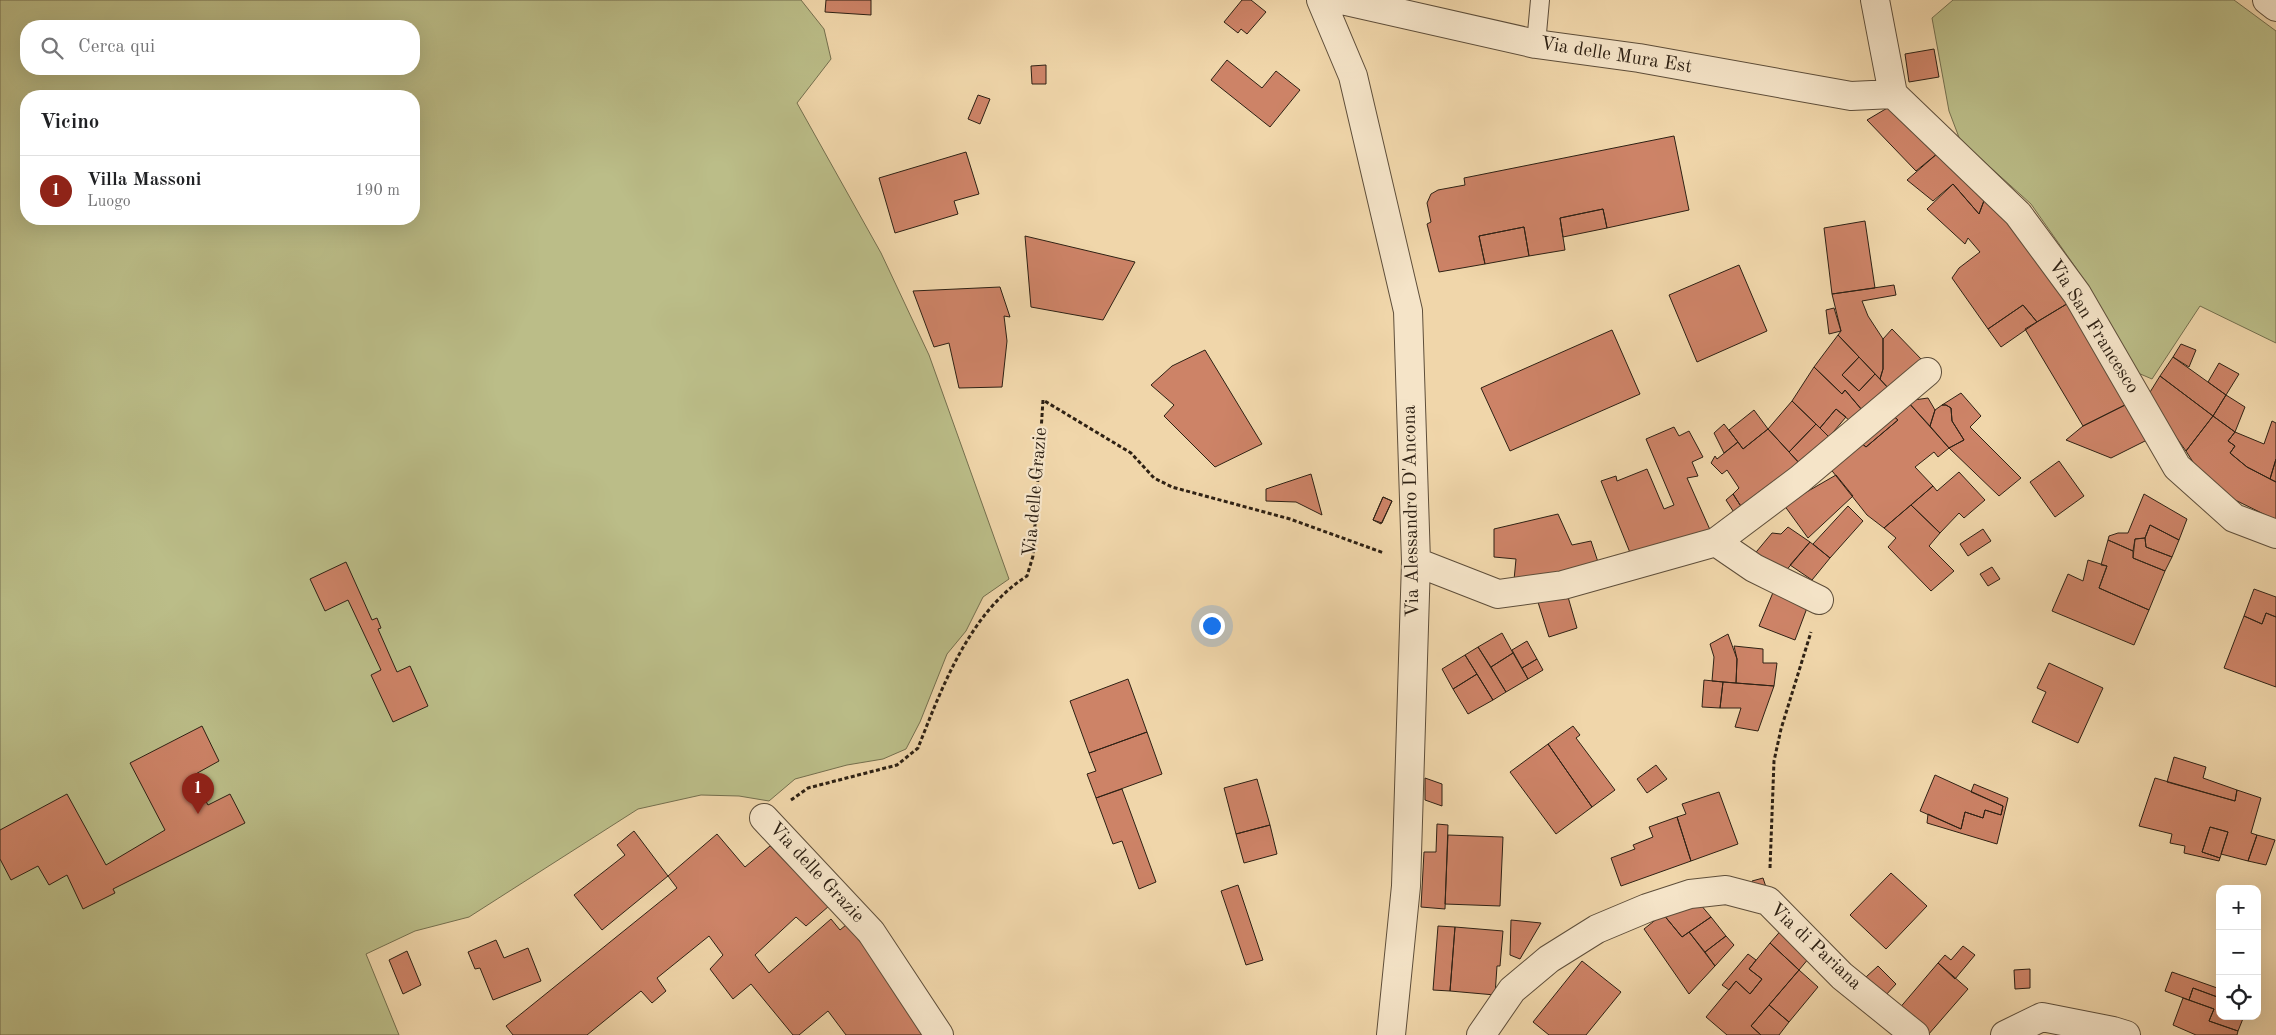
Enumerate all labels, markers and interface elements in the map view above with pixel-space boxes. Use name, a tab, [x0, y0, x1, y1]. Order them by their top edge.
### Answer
search box	[20, 20, 420, 75]
icon: search	[38, 34, 66, 62]
street label: Via delle Mura Est	[1539, 35, 1693, 77]
text: Cerca qui	[78, 38, 155, 57]
text: Vicino	[40, 112, 99, 133]
text: Villa Massoni	[87, 171, 201, 190]
text: 1	[51, 183, 61, 199]
text: 190 m	[355, 183, 400, 199]
text: Luogo	[87, 194, 131, 210]
street label: Via San Francesco	[2044, 257, 2142, 397]
street label: Via Alessandro D'Ancona	[1401, 404, 1423, 617]
street label: Via delle Grazie	[1021, 427, 1051, 557]
your location	[1199, 613, 1225, 639]
pin: 1	[182, 773, 214, 814]
street label: Via delle Grazie	[765, 819, 867, 927]
map controls	[2216, 885, 2261, 1020]
button: +	[2216, 885, 2261, 930]
street label: Via di Pariana	[1766, 900, 1865, 994]
button: −	[2216, 930, 2261, 975]
button: locate	[2216, 975, 2261, 1020]

